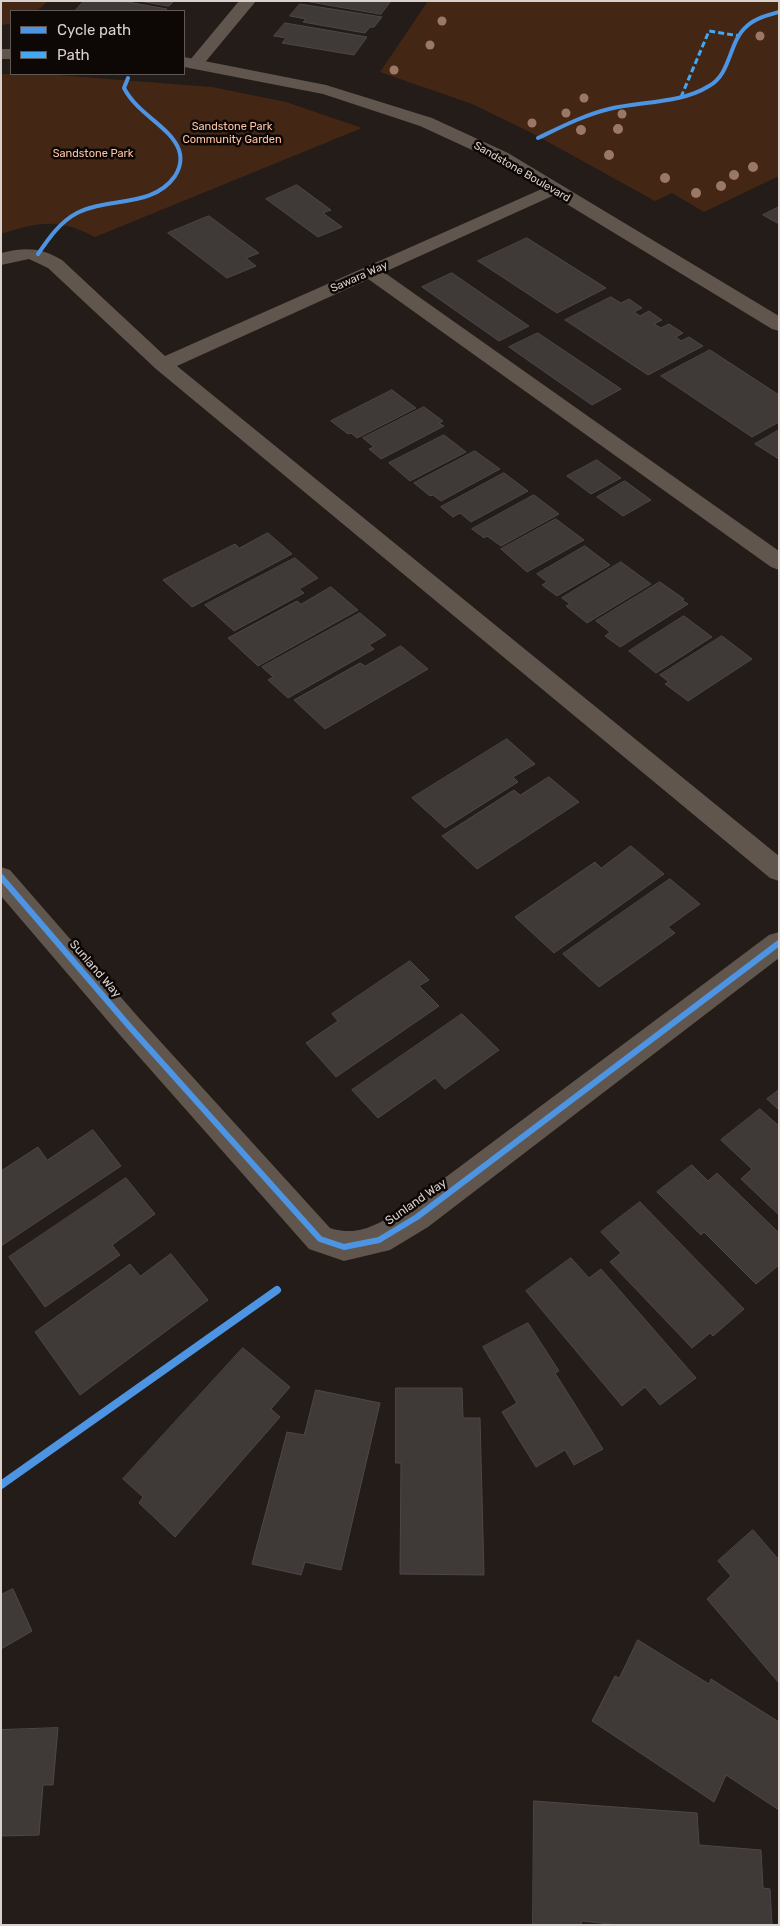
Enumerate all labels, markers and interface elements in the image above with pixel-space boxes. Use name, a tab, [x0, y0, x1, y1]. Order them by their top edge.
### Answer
legend	[10, 10, 185, 75]
text: Cycle path	[57, 21, 131, 39]
text: Path	[57, 46, 90, 64]
park label: Sandstone Park Community Garden	[182, 120, 282, 146]
street label: Sandstone Boulevard	[471, 139, 573, 205]
park label: Sandstone Park	[53, 147, 133, 161]
street label: Sawara Way	[328, 259, 390, 295]
street label: Sunland Way	[66, 937, 124, 1001]
street label: Sunland Way	[383, 1176, 449, 1228]

